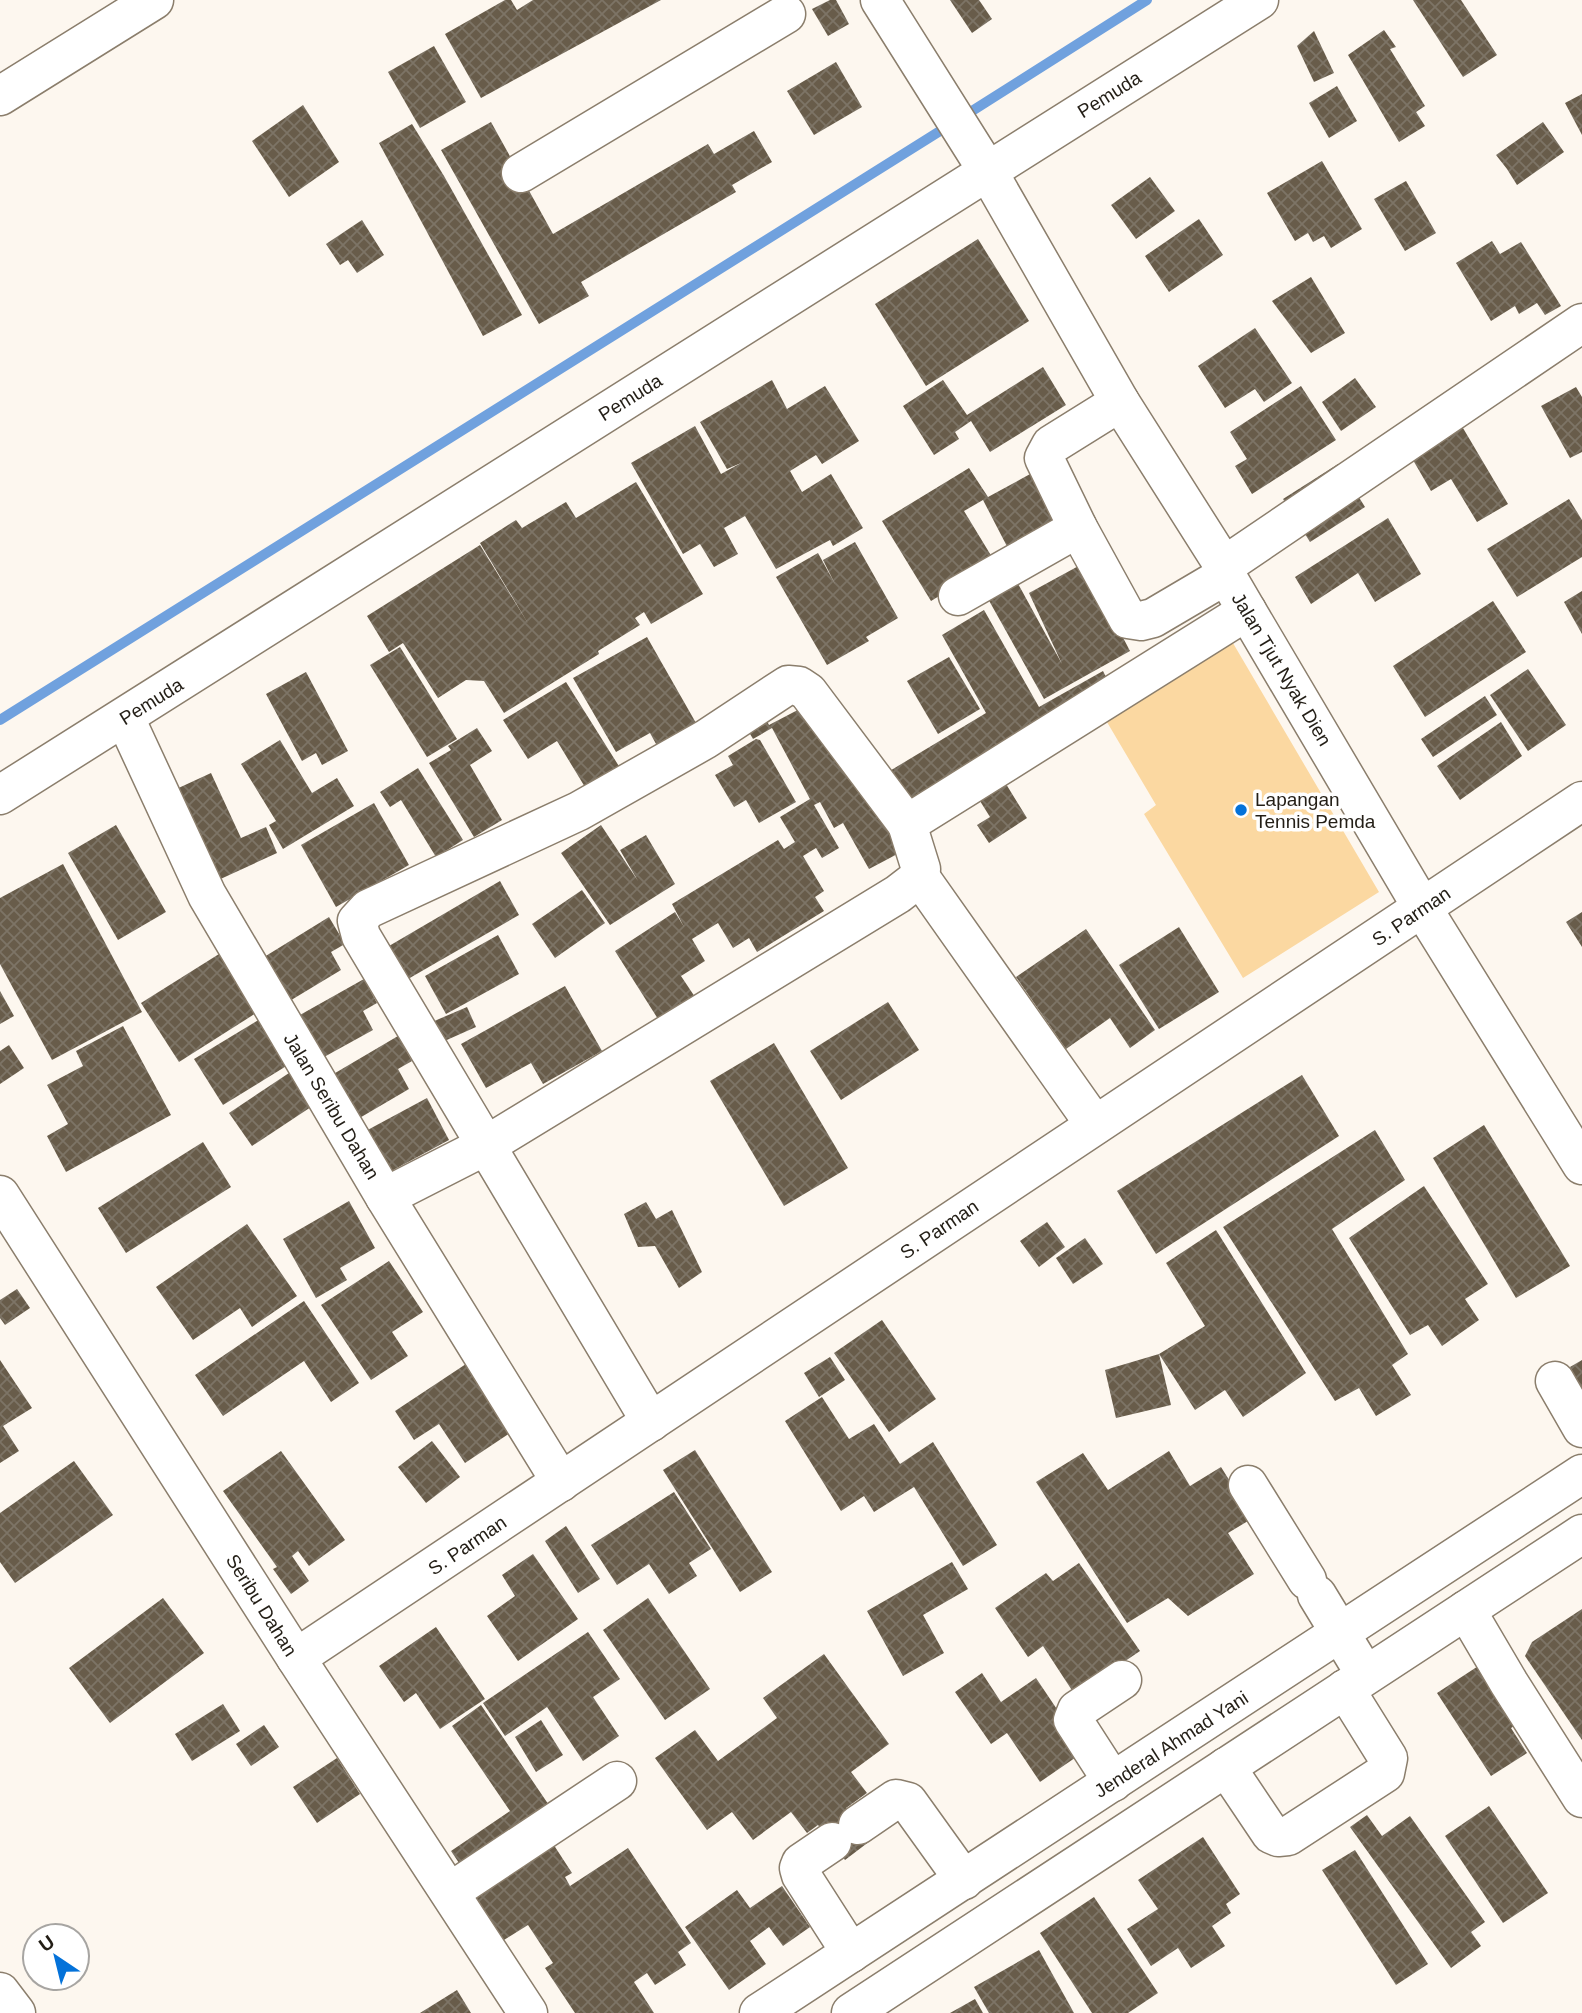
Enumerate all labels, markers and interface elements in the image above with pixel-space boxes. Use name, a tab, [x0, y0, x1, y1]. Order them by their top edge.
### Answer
street label: Pemuda	[1074, 67, 1145, 122]
street label: Pemuda	[595, 370, 666, 425]
street label: Jalan Tjut Nyak Dien	[1228, 589, 1336, 750]
street label: Pemuda	[116, 674, 187, 729]
place label: Lapangan Tennis Pemda	[1255, 789, 1376, 832]
marker: Lapangan Tennis Pemda	[1233, 802, 1249, 818]
street label: S. Parman	[1368, 883, 1454, 950]
street label: Jalan Seribu Dahan	[280, 1029, 384, 1183]
street label: S. Parman	[896, 1196, 982, 1263]
street label: S. Parman	[424, 1512, 510, 1579]
street label: Seribu Dahan	[222, 1550, 301, 1660]
street label: Jenderal Ahmad Yani	[1091, 1687, 1252, 1802]
north arrow	[21, 1922, 91, 1992]
text: U	[35, 1931, 58, 1956]

